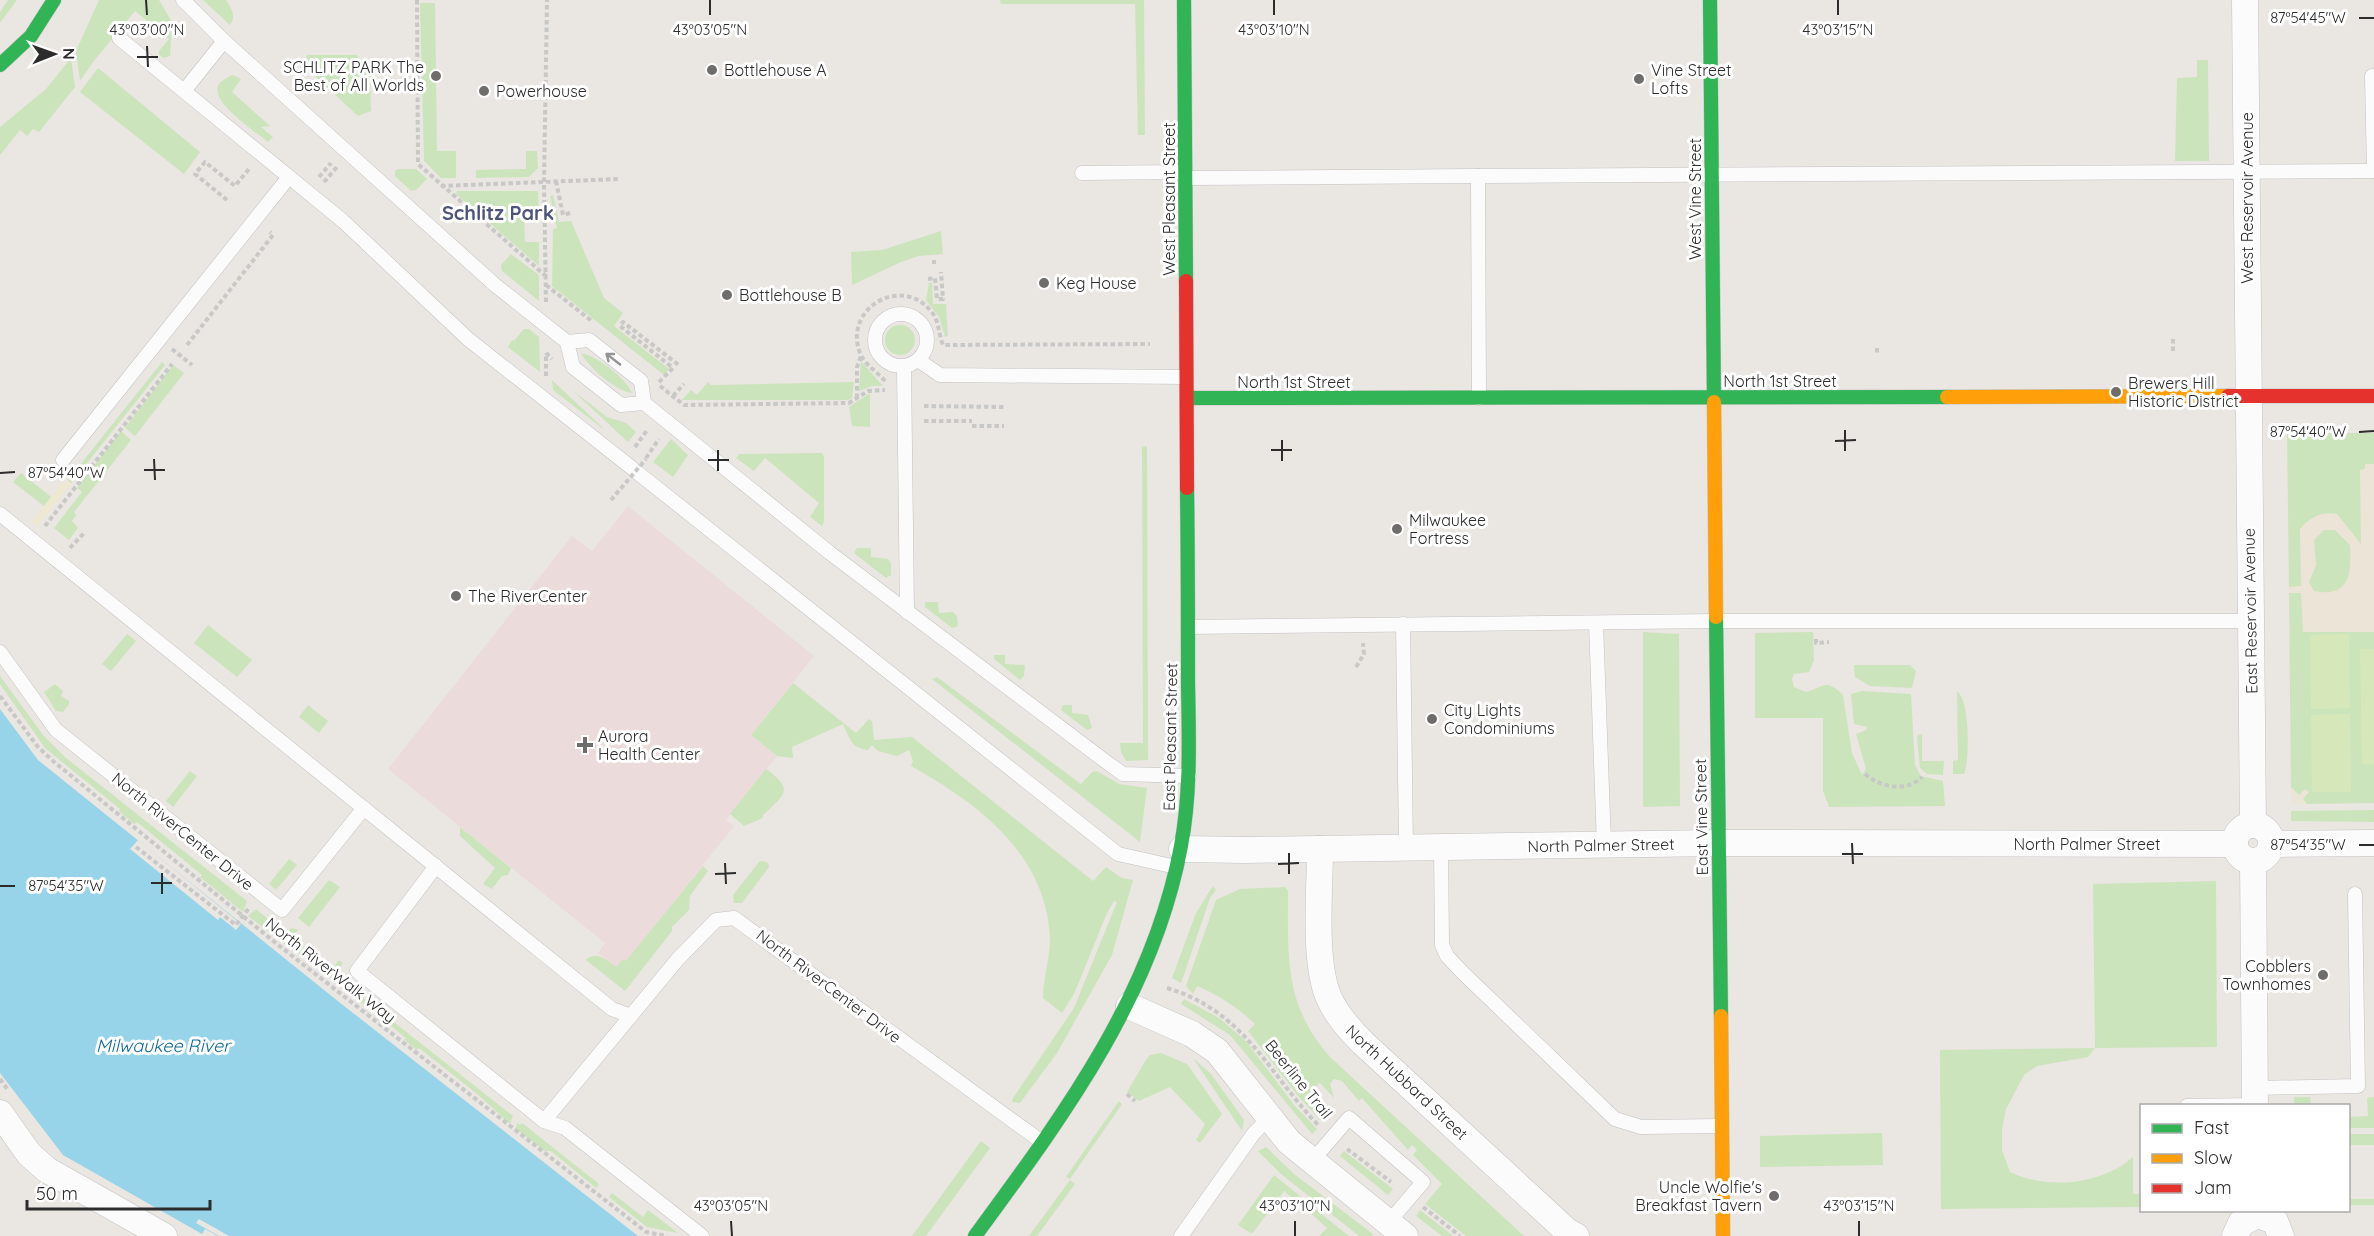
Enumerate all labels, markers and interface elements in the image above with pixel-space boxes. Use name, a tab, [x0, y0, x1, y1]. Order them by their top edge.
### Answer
text: 87°54'45"W	[2270, 8, 2346, 27]
text: 43°03'00"N	[110, 20, 184, 39]
text: 43°03'05"N	[673, 20, 747, 39]
text: 43°03'10"N	[1238, 20, 1310, 39]
text: 43°03'15"N	[1803, 20, 1873, 39]
north arrow	[24, 24, 84, 84]
text: N	[59, 48, 79, 60]
place label: SCHLITZ PARK The Best of All Worlds	[283, 57, 424, 95]
place label: Bottlehouse A	[724, 60, 827, 80]
place label: Vine Street Lofts	[1651, 60, 1731, 98]
marker: Bottlehouse A	[705, 63, 719, 77]
marker: SCHLITZ PARK The Best of All Worlds	[429, 69, 443, 83]
marker: Vine Street Lofts	[1632, 72, 1646, 86]
place label: Powerhouse	[496, 81, 587, 101]
marker: Powerhouse	[477, 84, 491, 98]
street label: West Reservoir Avenue	[2237, 112, 2257, 284]
street label: West Pleasant Street	[1159, 122, 1179, 276]
street label: West Vine Street	[1685, 138, 1705, 260]
district label: Schlitz Park	[442, 200, 554, 225]
place label: Keg House	[1056, 273, 1137, 293]
marker: Keg House	[1037, 276, 1051, 290]
place label: Bottlehouse B	[739, 285, 842, 305]
marker: Bottlehouse B	[720, 288, 734, 302]
one-way arrow	[605, 352, 621, 365]
street label: North 1st Street	[1723, 371, 1837, 391]
street label: North 1st Street	[1237, 372, 1351, 392]
place label: Brewers Hill Historic District	[2128, 373, 2239, 411]
marker: Brewers Hill Historic District	[2109, 385, 2123, 399]
text: 87°54'40"W	[2270, 422, 2347, 441]
text: 87°54'40"W	[28, 463, 105, 482]
place label: Milwaukee Fortress	[1409, 510, 1486, 548]
marker: Milwaukee Fortress	[1390, 522, 1404, 536]
street label: East Reservoir Avenue	[2239, 528, 2261, 694]
place label: The RiverCenter	[468, 586, 587, 606]
marker: The RiverCenter	[449, 589, 463, 603]
street label: East Pleasant Street	[1159, 663, 1181, 811]
place label: City Lights Condominiums	[1444, 700, 1555, 738]
marker: City Lights Condominiums	[1425, 712, 1439, 726]
place label: Aurora Health Center	[598, 726, 700, 764]
marker: Aurora Health Center	[576, 736, 594, 754]
street label: East Vine Street	[1690, 759, 1712, 875]
street label: North RiverCenter Drive	[108, 768, 258, 894]
street label: North Palmer Street	[1527, 834, 1675, 856]
street label: North Palmer Street	[2013, 834, 2161, 854]
text: 87°54'35"W	[2270, 835, 2346, 854]
text: 87°54'35"W	[28, 876, 104, 895]
street label: North RiverWalk Way	[262, 913, 400, 1027]
street label: North RiverCenter Drive	[753, 925, 905, 1047]
place label: Cobblers Townhomes	[2222, 956, 2311, 994]
marker: Cobblers Townhomes	[2316, 968, 2330, 982]
street label: North Hubbard Street	[1342, 1020, 1472, 1144]
water label: Milwaukee River	[96, 1034, 232, 1057]
street label: Beerline Trail	[1261, 1035, 1337, 1123]
legend	[2140, 1104, 2350, 1212]
text: Fast	[2194, 1116, 2229, 1139]
text: Slow	[2194, 1146, 2232, 1169]
scale bar	[27, 1173, 210, 1211]
text: Jam	[2194, 1176, 2232, 1199]
place label: Uncle Wolfie's Breakfast Tavern	[1635, 1177, 1762, 1215]
text: 50 m	[36, 1182, 78, 1205]
marker: Uncle Wolfie's Breakfast Tavern	[1767, 1189, 1781, 1203]
text: 43°03'05"N	[694, 1196, 768, 1215]
text: 43°03'10"N	[1259, 1196, 1331, 1215]
text: 43°03'15"N	[1824, 1196, 1894, 1215]

